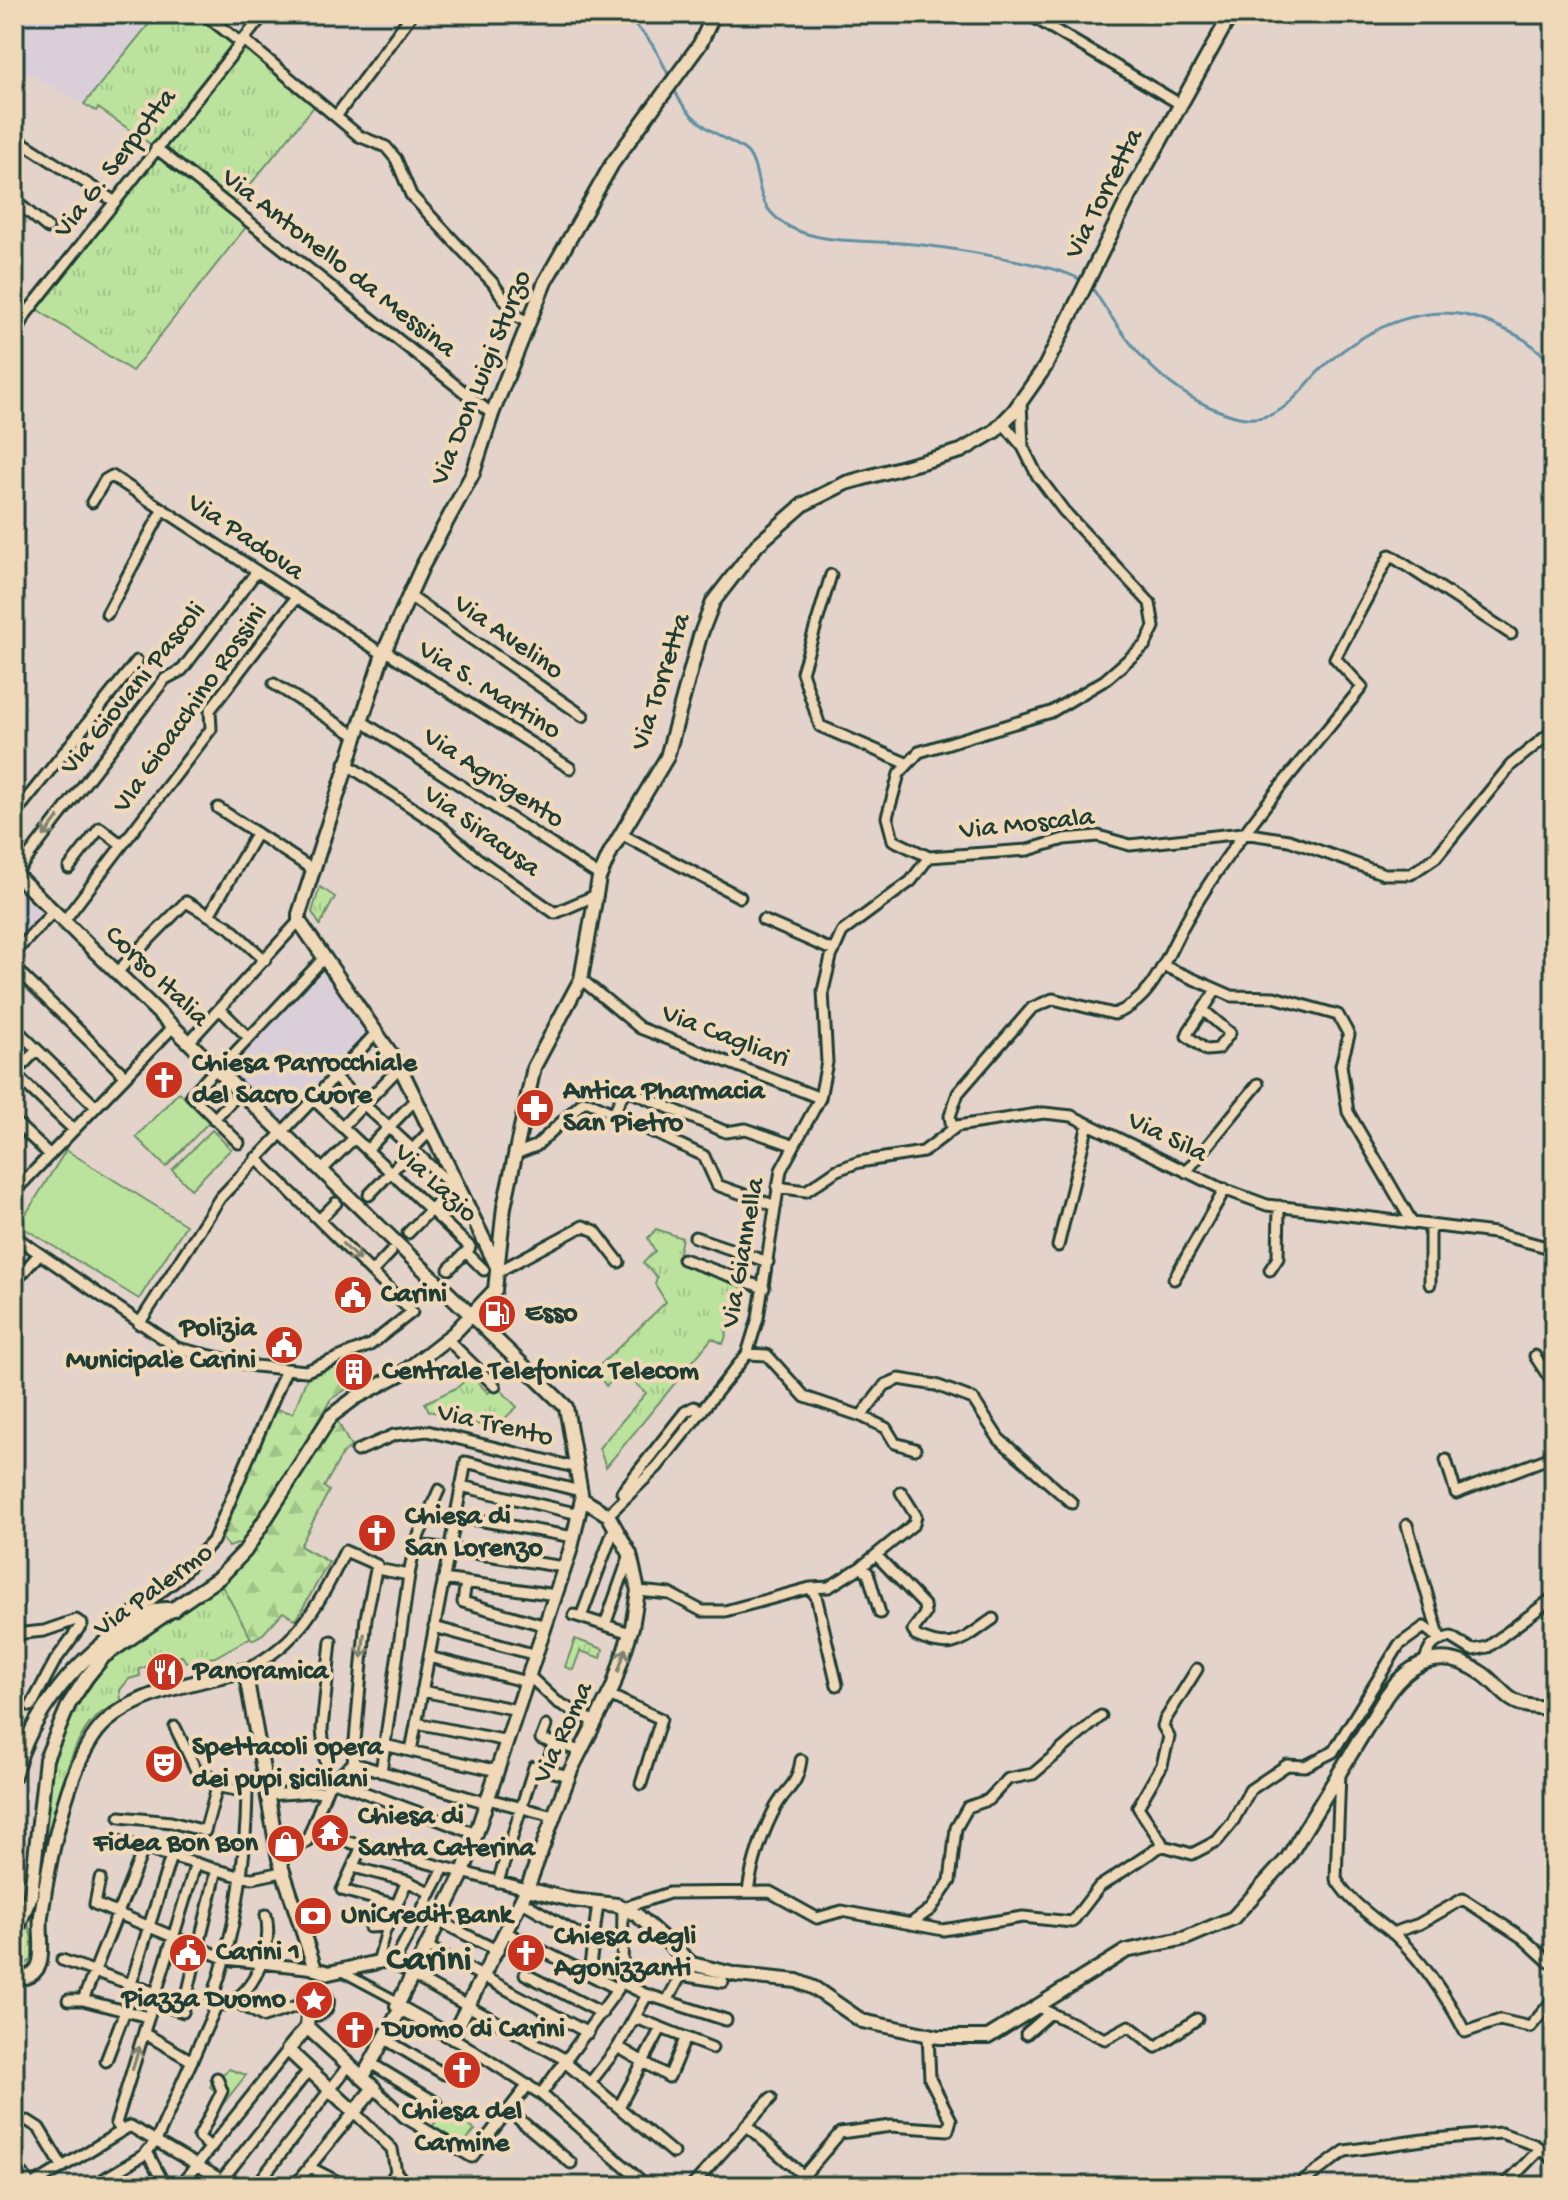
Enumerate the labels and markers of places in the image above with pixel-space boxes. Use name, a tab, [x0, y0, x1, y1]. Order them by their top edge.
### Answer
place label: Chiesa Parrocchiale del Sacro Cuore	[192, 1048, 418, 1113]
church icon: Chiesa Parrocchiale del Sacro Cuore	[143, 1059, 185, 1101]
place label: Antica Pharmacia San Pietro	[562, 1076, 766, 1141]
pharmacy icon: Antica Pharmacia San Pietro	[514, 1087, 556, 1129]
public building icon: Carini	[332, 1274, 374, 1316]
place label: Carini	[381, 1279, 447, 1312]
fuel station icon: Esso	[476, 1293, 518, 1335]
place label: Esso	[525, 1298, 578, 1331]
place label: Polizia Municipale Carini	[66, 1313, 257, 1378]
public building icon: Polizia Municipale Carini	[263, 1324, 305, 1366]
building icon: Centrale Telefonica Telecom	[333, 1351, 375, 1393]
place label: Centrale Telefonica Telecom	[382, 1356, 699, 1389]
place label: Chiesa di San Lorenzo	[405, 1501, 543, 1566]
church icon: Chiesa di San Lorenzo	[356, 1512, 398, 1554]
restaurant icon: Panoramica	[144, 1651, 186, 1693]
place label: Panoramica	[191, 1656, 330, 1689]
place label: Spettacoli opera dei pupi siciliani	[192, 1732, 384, 1797]
theatre icon: Spettacoli opera dei pupi siciliani	[143, 1743, 185, 1785]
place label: Chiesa di Santa Caterina	[358, 1801, 536, 1866]
temple icon: Chiesa di Santa Caterina	[309, 1812, 351, 1854]
shop icon: Fidea Bon Bon	[265, 1823, 307, 1865]
place label: Fidea Bon Bon	[93, 1828, 259, 1861]
bank icon: UniCredit Bank	[292, 1895, 334, 1937]
place label: UniCredit Bank	[341, 1900, 516, 1933]
place label: Chiesa degli Agonizzanti	[553, 1921, 696, 1986]
public building icon: Carini 1	[167, 1932, 209, 1974]
church icon: Chiesa degli Agonizzanti	[505, 1932, 547, 1974]
place label: Carini 1	[216, 1937, 300, 1970]
place icon: Piazza Duomo	[293, 1979, 335, 2021]
place label: Piazza Duomo	[120, 1984, 286, 2017]
church icon: Duomo di Carini	[334, 2009, 376, 2051]
place label: Duomo di Carini	[380, 2014, 565, 2047]
church icon: Chiesa del Carmine	[441, 2049, 483, 2091]
place label: Chiesa del Carmine	[402, 2096, 522, 2161]

